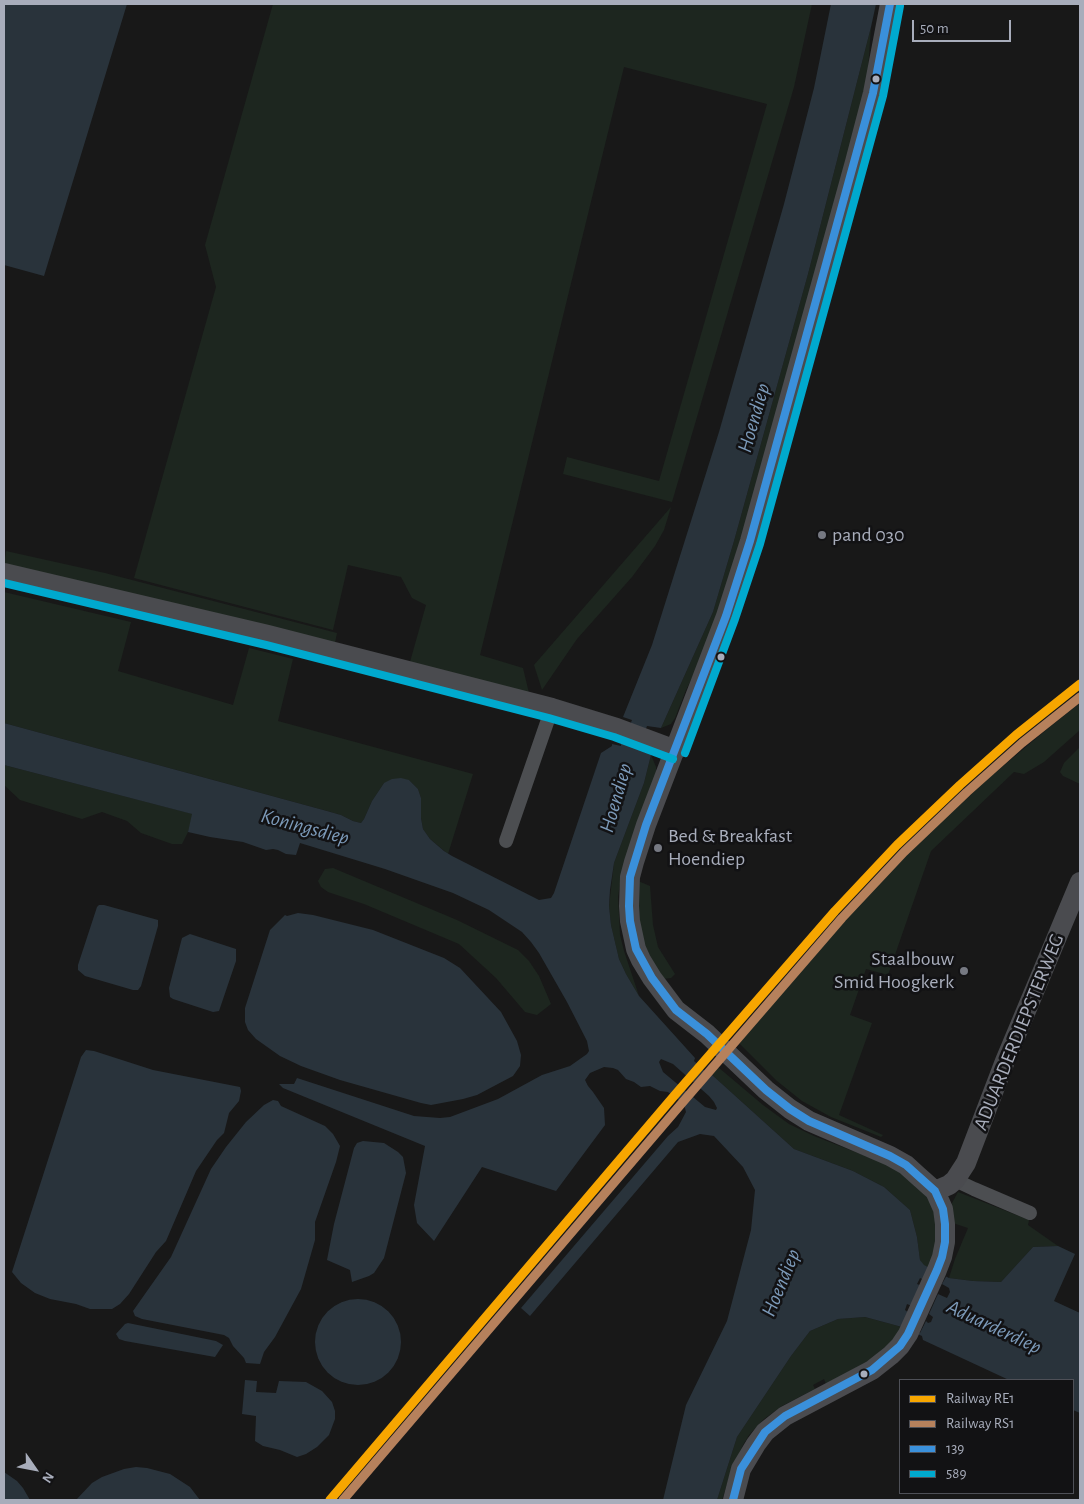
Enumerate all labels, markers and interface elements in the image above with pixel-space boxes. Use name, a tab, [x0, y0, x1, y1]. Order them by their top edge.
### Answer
scale bar	[914, 10, 1013, 42]
text: 50 m	[920, 21, 949, 36]
unlabelled marker	[871, 74, 881, 84]
water label: Hoendiep	[732, 381, 776, 455]
place label: pand 030	[832, 523, 905, 547]
marker: pand 030	[816, 529, 828, 541]
unlabelled marker	[716, 652, 726, 662]
water label: Hoendiep	[594, 761, 638, 835]
water label: Koningsdiep	[258, 803, 352, 851]
place label: Bed & Breakfast Hoendiep	[668, 824, 792, 871]
marker: Bed & Breakfast Hoendiep	[652, 842, 664, 854]
street label: ADUARDERDIEPSTERWEG	[969, 930, 1069, 1134]
place label: Staalbouw Smid Hoogkerk	[834, 947, 954, 994]
marker: Staalbouw Smid Hoogkerk	[958, 965, 970, 977]
water label: Hoendiep	[756, 1246, 806, 1320]
water label: Aduarderdiep	[943, 1294, 1045, 1360]
unlabelled marker	[859, 1369, 869, 1379]
legend	[899, 1379, 1074, 1494]
text: Railway RE1	[946, 1391, 1014, 1406]
text: Railway RS1	[946, 1416, 1014, 1431]
text: 139	[946, 1441, 964, 1456]
north arrow	[10, 1444, 60, 1494]
text: 589	[946, 1466, 966, 1481]
text: N	[39, 1469, 56, 1485]

